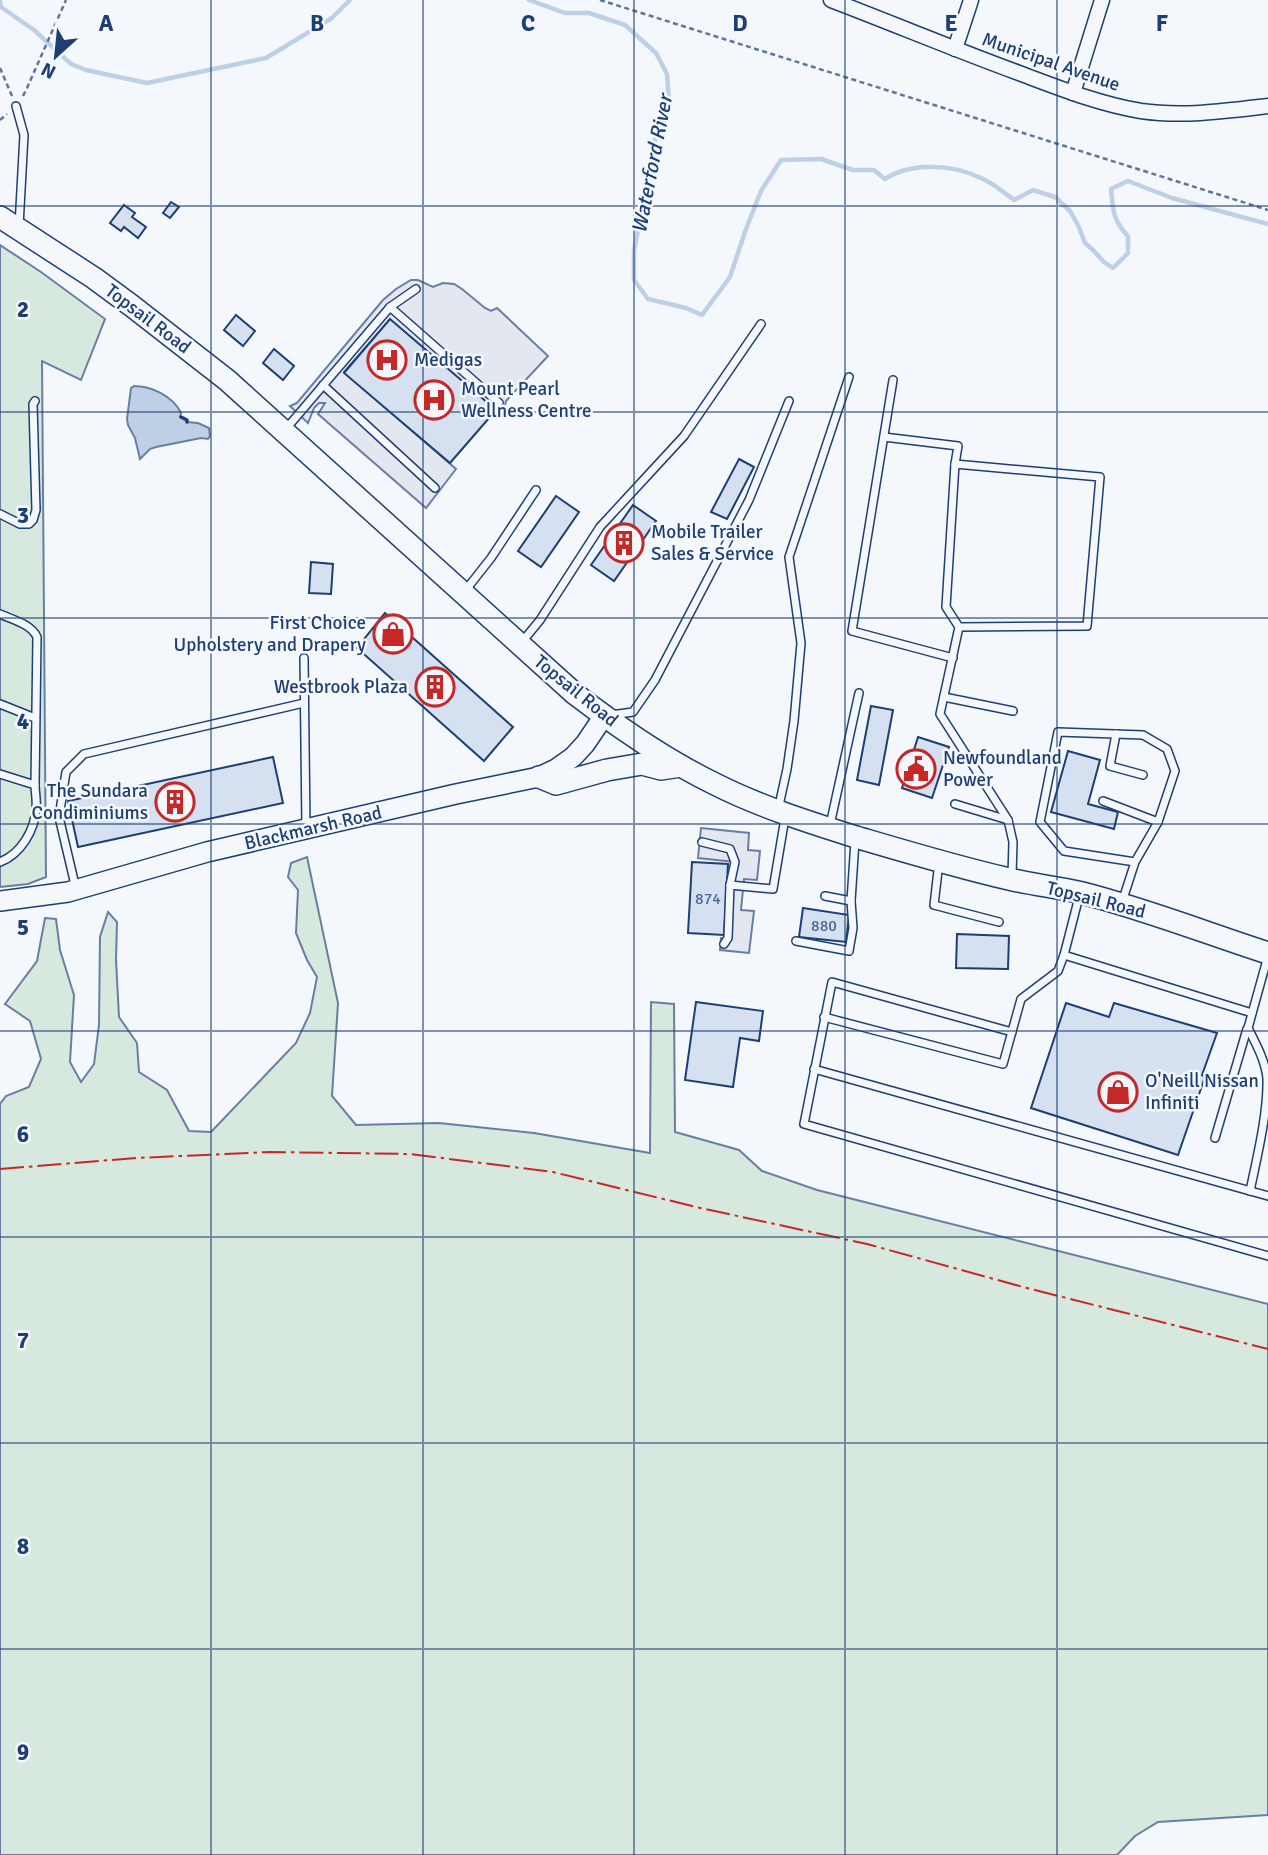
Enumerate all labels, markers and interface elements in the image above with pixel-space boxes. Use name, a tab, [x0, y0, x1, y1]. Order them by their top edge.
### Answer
text: A	[99, 9, 114, 38]
text: B	[310, 9, 324, 38]
text: C	[521, 9, 535, 38]
text: D	[732, 9, 748, 38]
text: E	[944, 9, 958, 38]
text: F	[1156, 9, 1168, 38]
north arrow	[21, 21, 91, 91]
street label: Municipal Avenue	[979, 27, 1123, 97]
text: N	[37, 57, 60, 84]
water label: Waterford River	[626, 90, 679, 235]
street label: Topsail Road	[100, 279, 196, 359]
text: 2	[17, 295, 29, 324]
hospital icon: Medigas	[366, 339, 408, 381]
place label: Medigas	[414, 348, 482, 372]
place label: Mount Pearl Wellness Centre	[461, 377, 592, 423]
hospital icon: Mount Pearl Wellness Centre	[413, 379, 455, 421]
text: 3	[17, 501, 29, 530]
place label: Mobile Trailer Sales & Service	[651, 520, 774, 566]
building icon: Mobile Trailer Sales & Service	[603, 522, 645, 564]
place label: First Choice Upholstery and Drapery	[174, 611, 366, 657]
shop icon: First Choice Upholstery and Drapery	[372, 613, 414, 655]
street label: Topsail Road	[529, 650, 623, 732]
building icon: Westbrook Plaza	[414, 666, 456, 708]
place label: Westbrook Plaza	[274, 675, 408, 699]
text: 4	[17, 707, 29, 736]
place label: Newfoundland Power	[943, 746, 1062, 792]
public building icon: Newfoundland Power	[895, 748, 937, 790]
place label: The Sundara Condiminiums	[32, 779, 148, 825]
building icon: The Sundara Condiminiums	[154, 781, 196, 823]
street label: Blackmarsh Road	[242, 801, 384, 855]
street label: Topsail Road	[1044, 876, 1148, 924]
house number: 874	[695, 889, 721, 909]
text: 5	[17, 913, 29, 942]
house number: 880	[811, 916, 837, 936]
place label: O'Neill Nissan Infiniti	[1145, 1069, 1259, 1115]
shop icon: O'Neill Nissan Infiniti	[1097, 1071, 1139, 1113]
text: 6	[17, 1120, 29, 1149]
text: 7	[17, 1326, 29, 1355]
text: 8	[17, 1532, 29, 1561]
text: 9	[17, 1738, 29, 1767]

